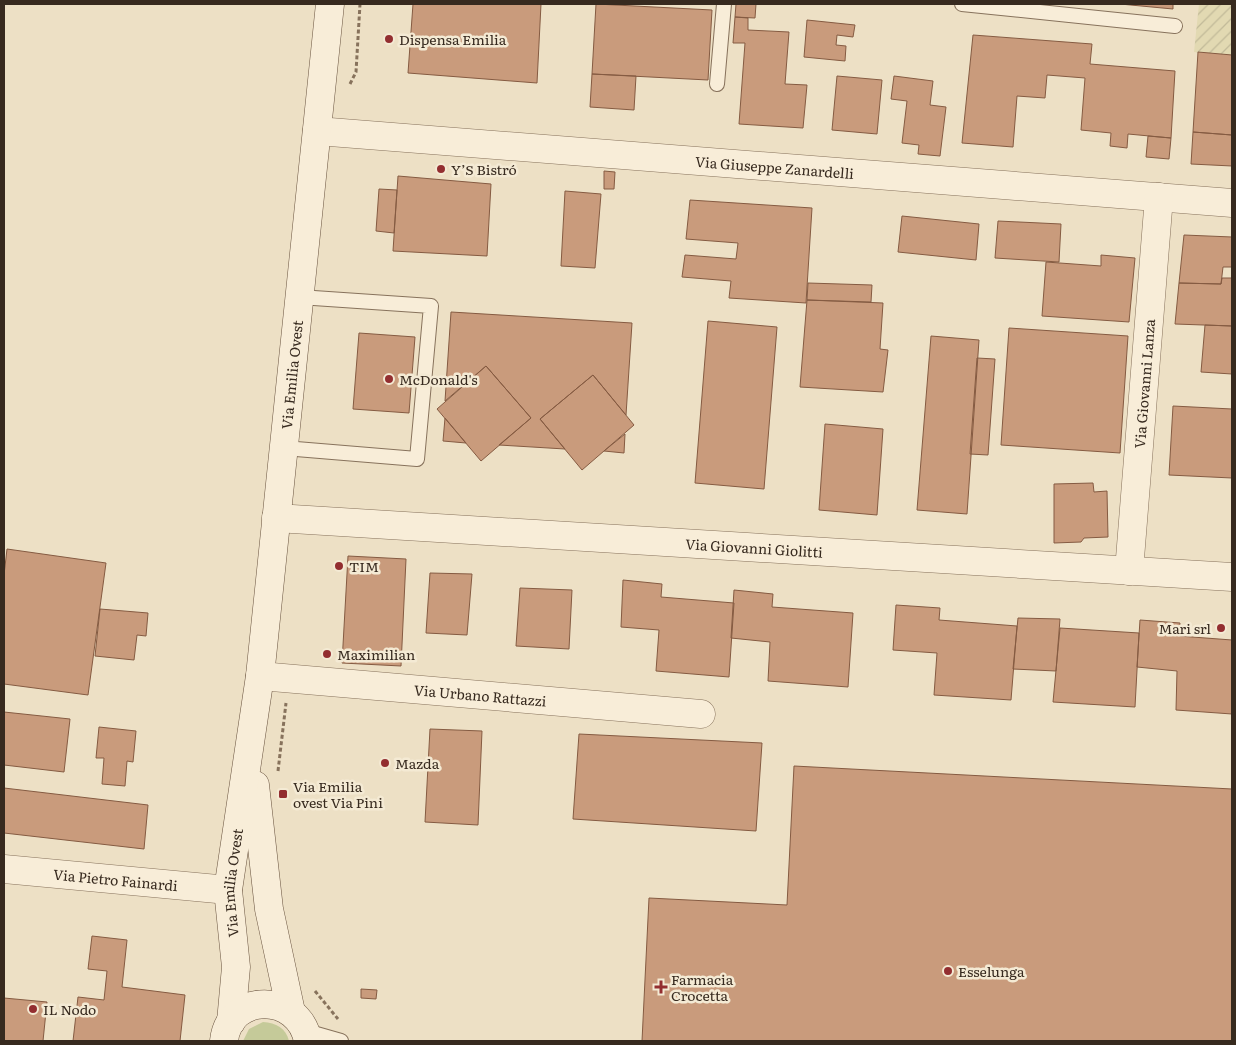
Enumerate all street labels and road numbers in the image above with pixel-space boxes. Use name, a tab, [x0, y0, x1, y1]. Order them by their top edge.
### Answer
street label: Via Giuseppe Zanardelli	[694, 151, 855, 183]
street label: Via Giovanni Lanza	[1129, 318, 1159, 449]
street label: Via Emilia Ovest	[276, 319, 307, 430]
street label: Via Giovanni Giolitti	[685, 533, 824, 562]
street label: Via Urbano Rattazzi	[413, 679, 548, 711]
street label: Via Emilia Ovest	[218, 827, 247, 938]
street label: Via Pietro Fainardi	[52, 864, 179, 895]

